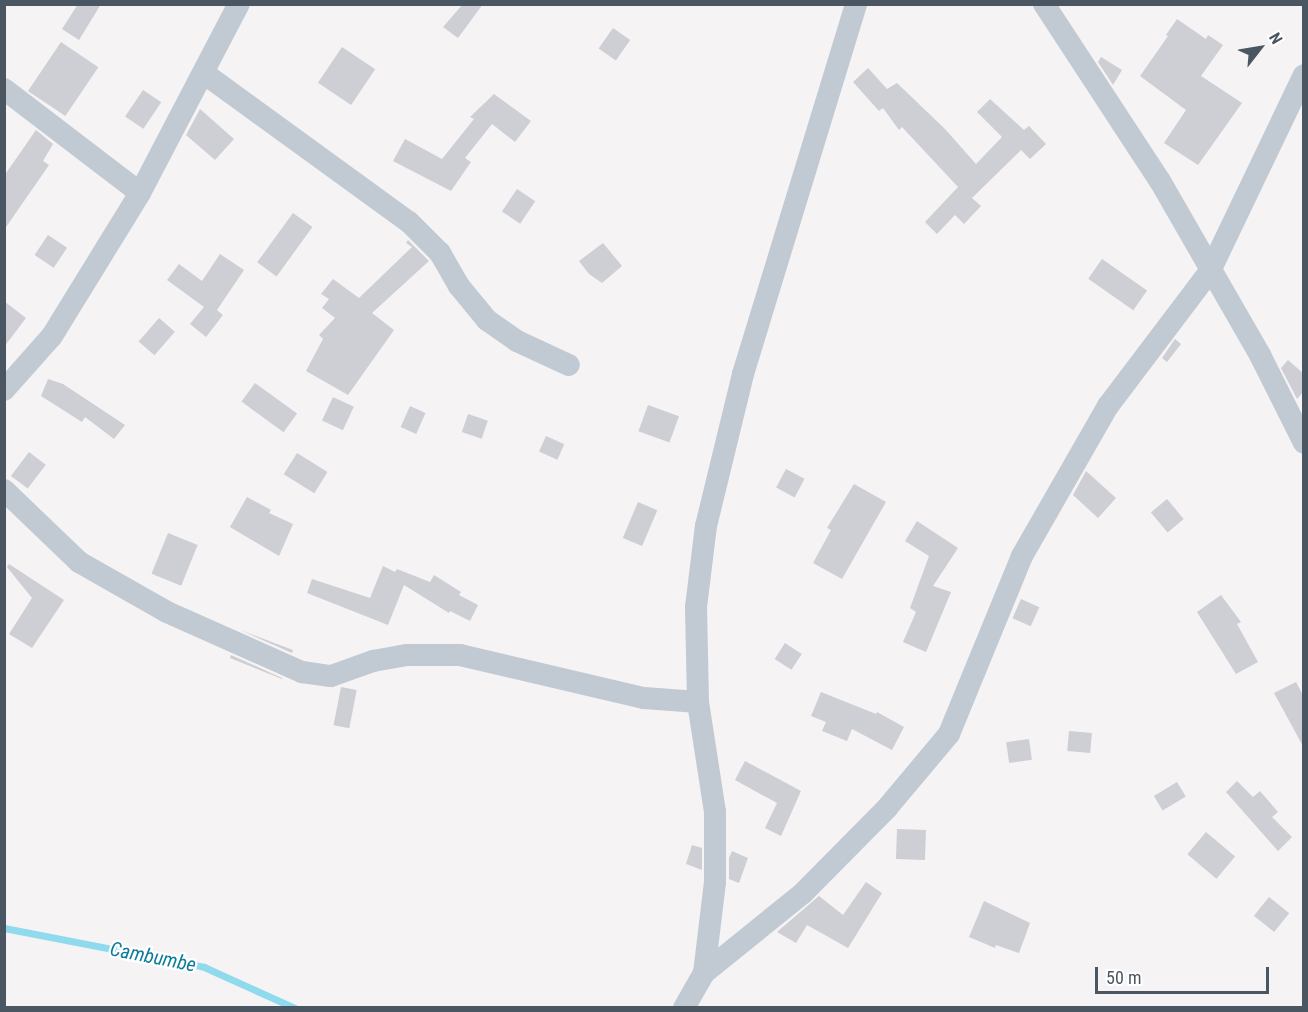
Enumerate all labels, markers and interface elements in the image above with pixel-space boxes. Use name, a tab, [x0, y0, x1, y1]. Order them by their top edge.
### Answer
north arrow	[1230, 18, 1290, 78]
text: N	[1265, 29, 1287, 48]
water label: Cambumbe	[108, 937, 198, 977]
scale bar	[1098, 955, 1272, 993]
text: 50 m	[1106, 967, 1141, 988]

